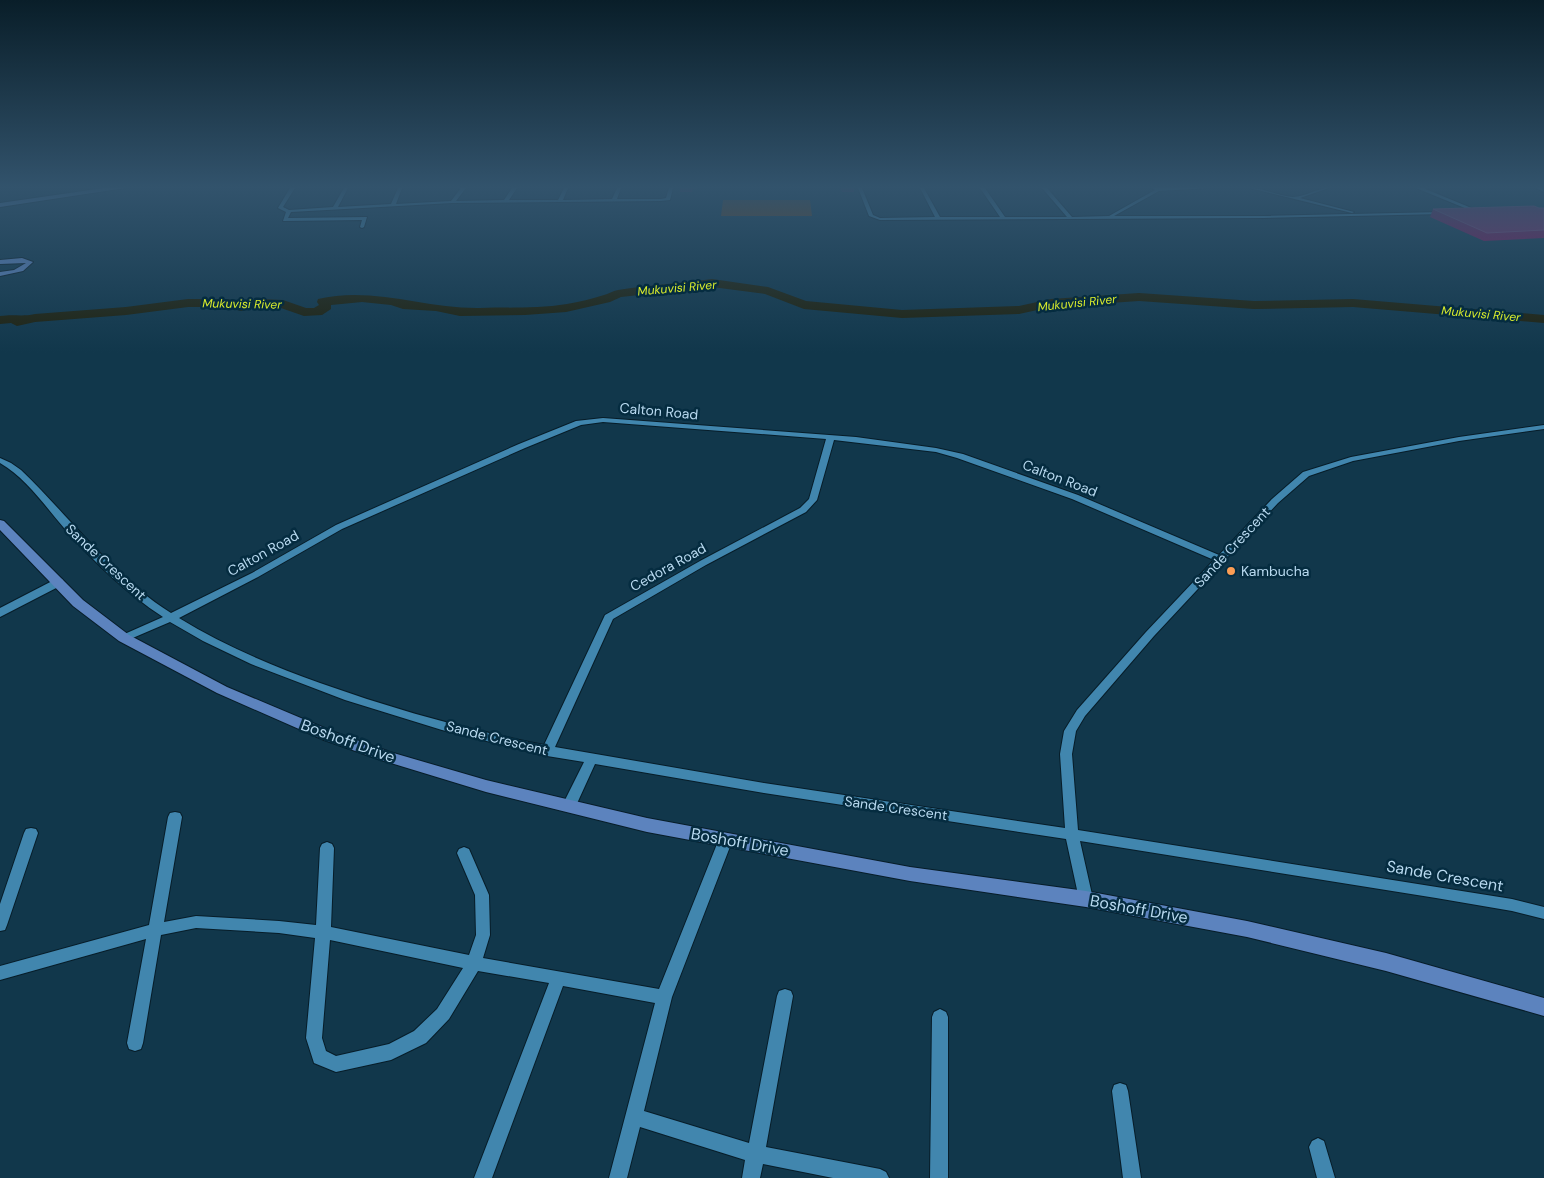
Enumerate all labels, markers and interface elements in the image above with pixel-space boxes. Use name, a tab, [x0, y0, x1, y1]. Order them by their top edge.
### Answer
water label: Mukuvisi River	[637, 277, 718, 299]
water label: Mukuvisi River	[1037, 291, 1118, 315]
water label: Mukuvisi River	[202, 295, 282, 313]
water label: Mukuvisi River	[1441, 303, 1522, 325]
street label: Calton Road	[619, 399, 699, 423]
street label: Calton Road	[1020, 455, 1100, 501]
street label: Sande Crescent	[1190, 503, 1274, 591]
street label: Sande Crescent	[62, 520, 150, 604]
street label: Calton Road	[224, 526, 302, 580]
street label: Cedora Road	[627, 539, 709, 595]
place label: Kambucha	[1241, 562, 1309, 580]
marker: Kambucha	[1225, 565, 1237, 577]
street label: Boshoff Drive	[298, 714, 398, 768]
street label: Sande Crescent	[445, 717, 549, 759]
street label: Sande Crescent	[843, 792, 949, 824]
street label: Boshoff Drive	[689, 823, 791, 861]
street label: Sande Crescent	[1385, 855, 1505, 897]
street label: Boshoff Drive	[1088, 890, 1190, 928]

